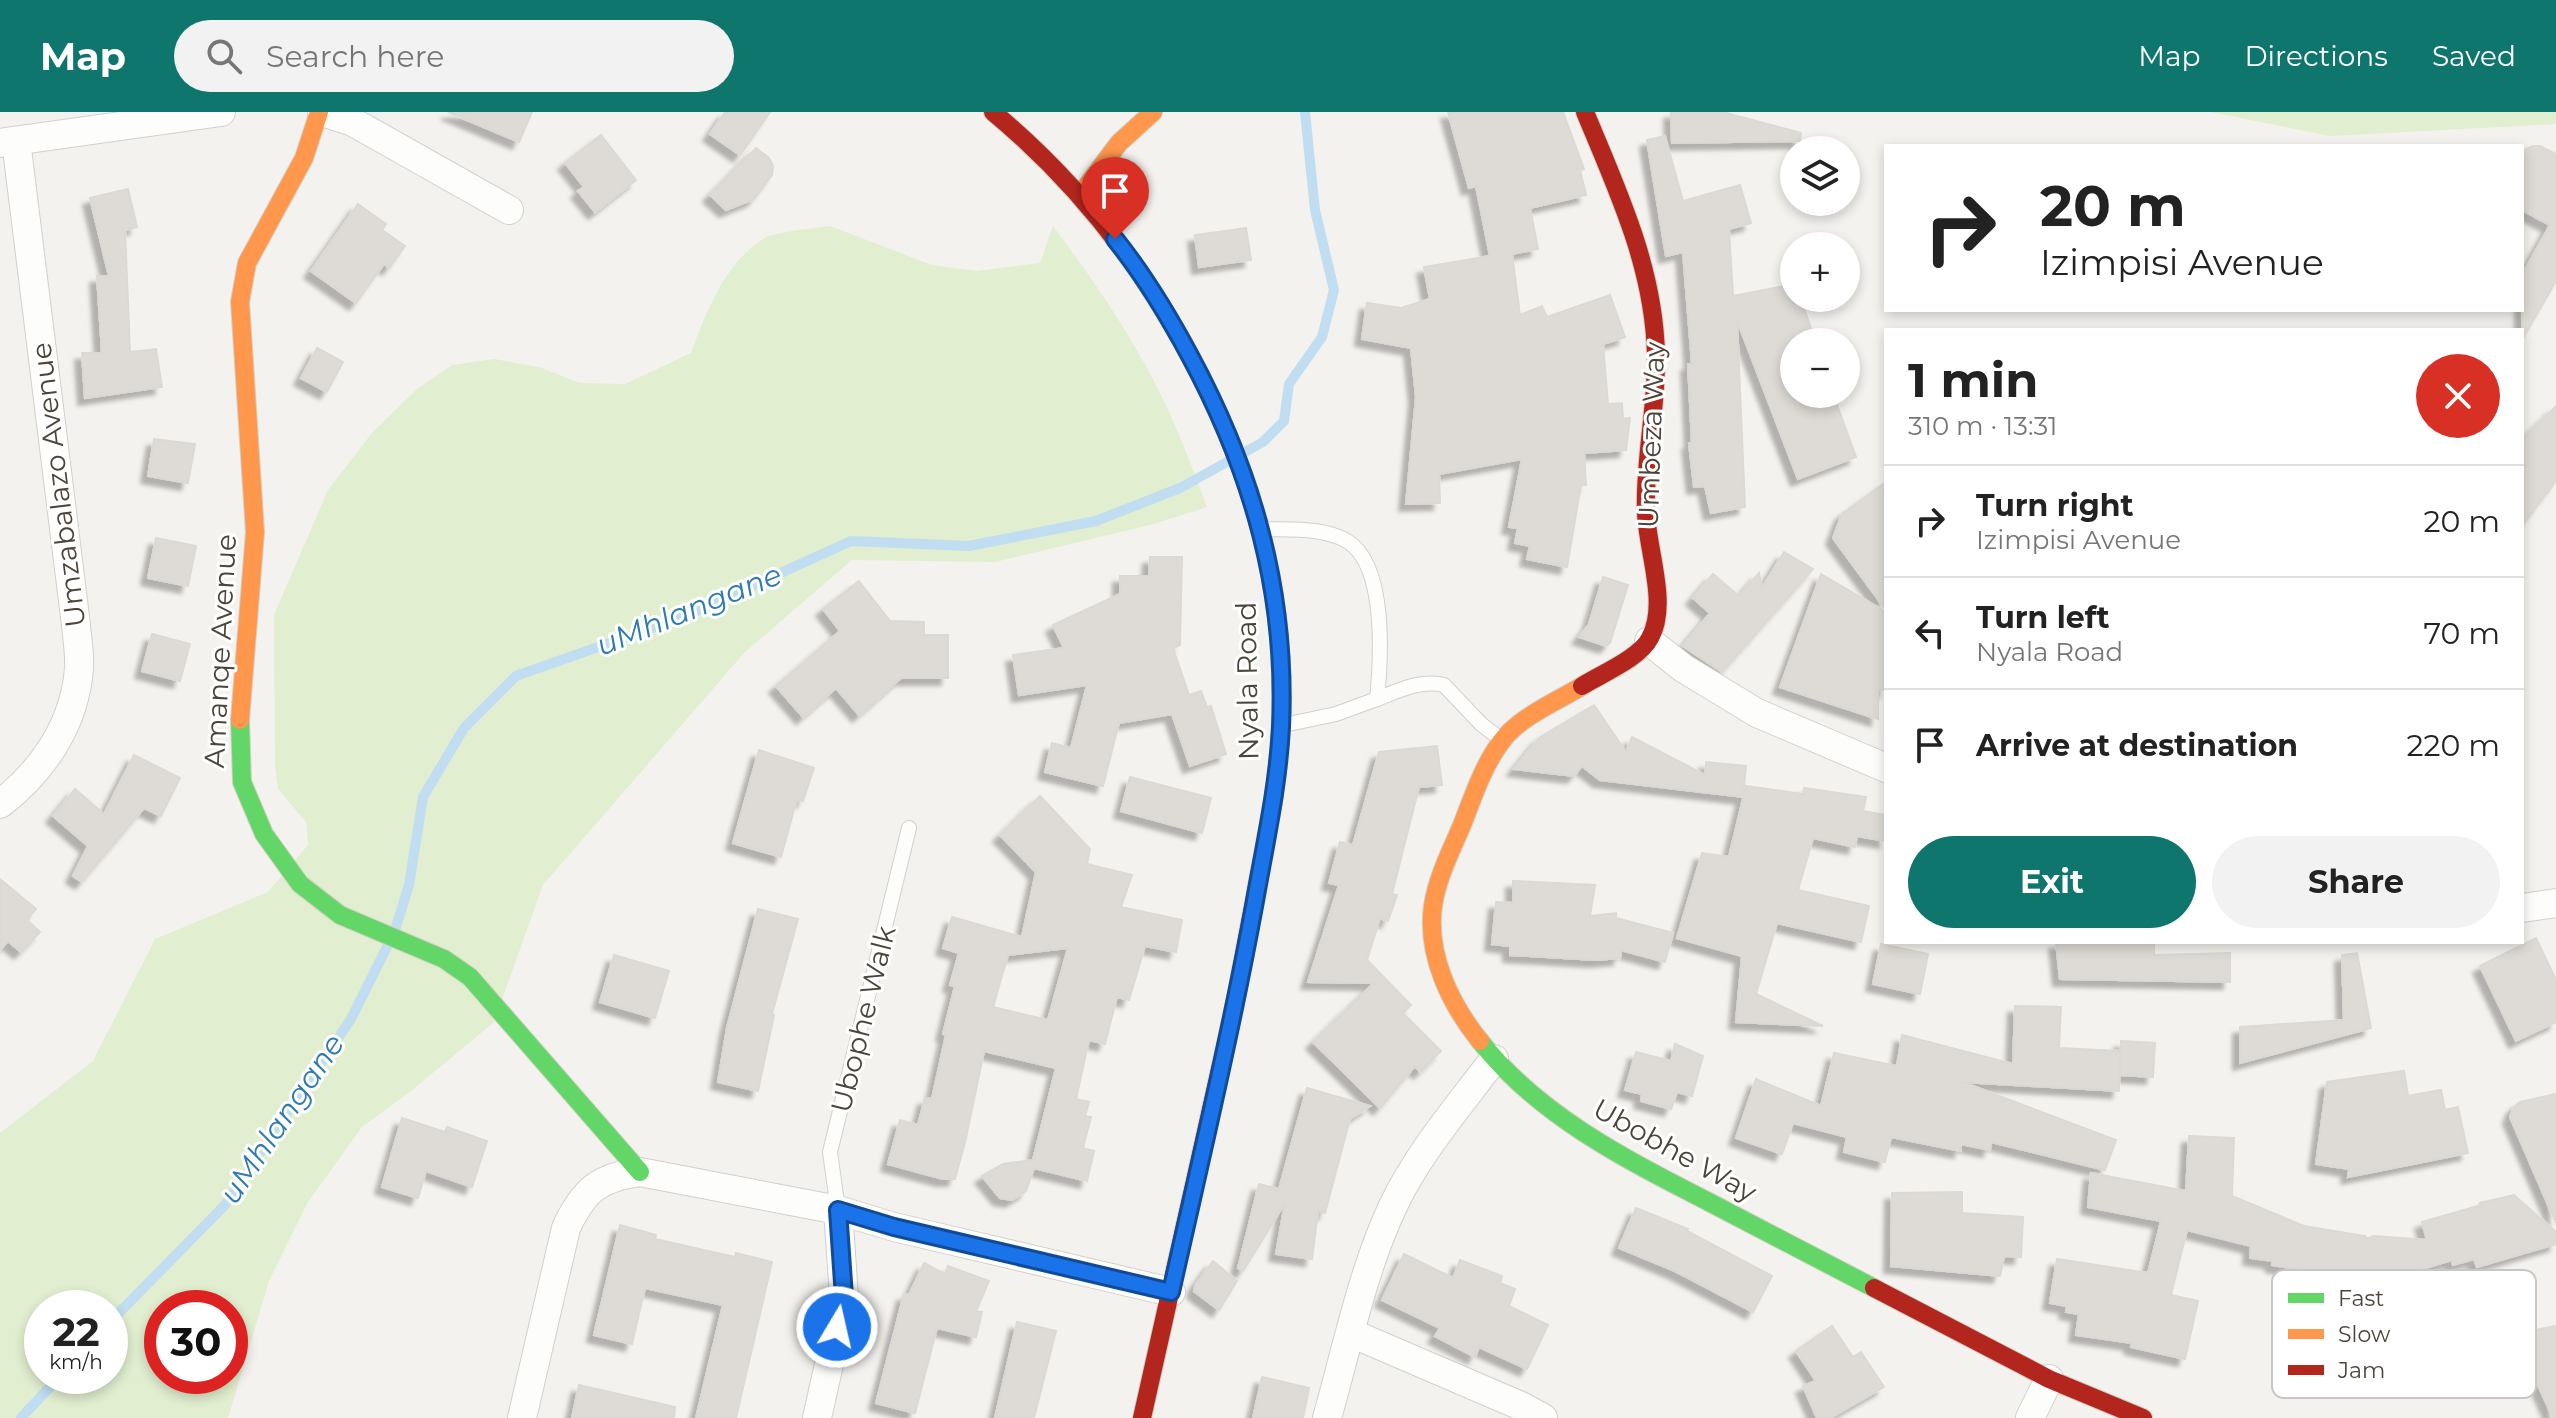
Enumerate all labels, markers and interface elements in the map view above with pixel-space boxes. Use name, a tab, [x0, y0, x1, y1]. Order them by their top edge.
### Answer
search box	[174, 20, 734, 92]
text: Map	[40, 33, 126, 80]
icon: search	[202, 34, 246, 78]
text: Search here	[266, 38, 444, 75]
text: Map	[2138, 39, 2200, 73]
text: Directions	[2244, 39, 2388, 73]
text: Saved	[2432, 39, 2516, 73]
map controls	[1780, 136, 1860, 408]
button: layers	[1780, 136, 1860, 216]
pin	[1081, 157, 1149, 239]
icon: arrive	[1093, 169, 1137, 213]
text: 20 m	[2040, 172, 2186, 240]
icon: right	[1908, 176, 2012, 280]
button: +	[1780, 232, 1860, 312]
text: Izimpisi Avenue	[2040, 240, 2324, 284]
button: −	[1780, 328, 1860, 408]
street label: Umbeza Way	[1631, 340, 1671, 529]
street label: Umzabalazo Avenue	[24, 341, 92, 629]
text: 1 min	[1908, 351, 2038, 409]
button: close	[2416, 354, 2500, 438]
text: 310 m · 13:31	[1908, 410, 2057, 442]
text: Turn right	[1976, 487, 2133, 524]
icon: right	[1908, 499, 1952, 543]
text: 20 m	[2423, 503, 2500, 540]
text: Izimpisi Avenue	[1976, 524, 2181, 556]
street label: Amanqe Avenue	[197, 533, 243, 769]
water label: uMhlangane	[591, 555, 787, 664]
text: Turn left	[1976, 599, 2109, 636]
street label: Nyala Road	[1229, 601, 1265, 761]
icon: left	[1908, 611, 1952, 655]
text: 70 m	[2423, 615, 2500, 652]
text: Nyala Road	[1976, 636, 2123, 668]
icon: arrive	[1908, 723, 1952, 767]
text: Arrive at destination	[1976, 727, 2298, 764]
text: 220 m	[2406, 727, 2500, 764]
button: Exit	[1908, 836, 2196, 928]
button: Share	[2212, 836, 2500, 928]
street label: Ubophe Walk	[823, 922, 903, 1116]
water label: uMhlangane	[211, 1027, 352, 1211]
street label: Ubobhe Way	[1587, 1091, 1763, 1209]
legend	[2272, 1270, 2536, 1398]
position arrow	[795, 1285, 879, 1369]
text: Fast	[2338, 1285, 2384, 1312]
speed limit sign: 30	[144, 1290, 248, 1394]
text: 22	[52, 1307, 100, 1356]
text: Slow	[2338, 1321, 2391, 1348]
text: km/h	[49, 1350, 103, 1374]
text: Jam	[2337, 1357, 2385, 1384]

